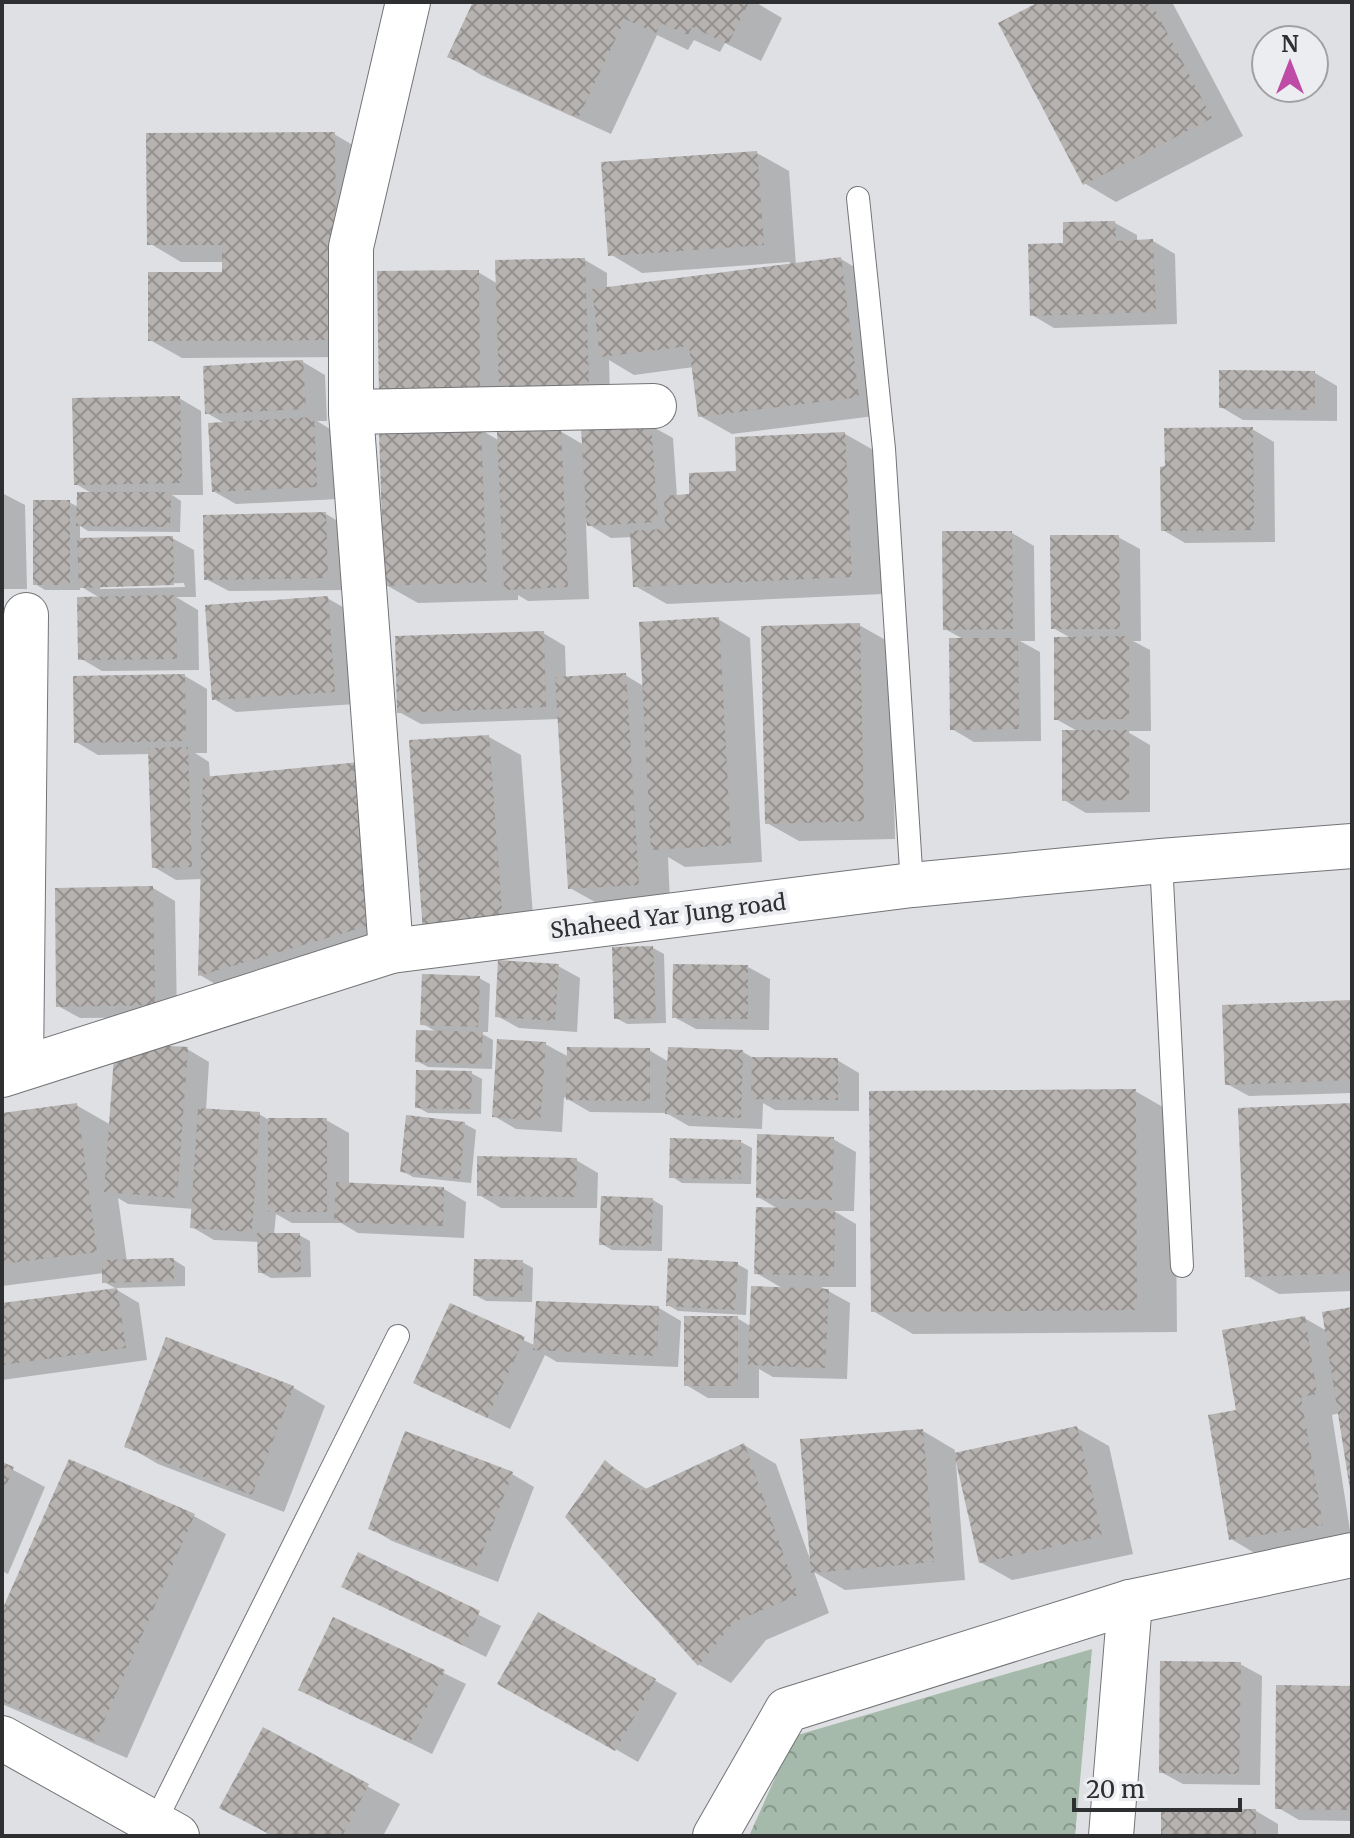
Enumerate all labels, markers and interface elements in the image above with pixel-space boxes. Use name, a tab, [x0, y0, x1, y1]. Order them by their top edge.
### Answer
north arrow	[1250, 24, 1330, 104]
text: N	[1281, 30, 1299, 58]
street label: Shaheed Yar Jung road	[549, 888, 787, 944]
scale bar	[1074, 1762, 1240, 1812]
text: 20 m	[1086, 1774, 1145, 1805]

